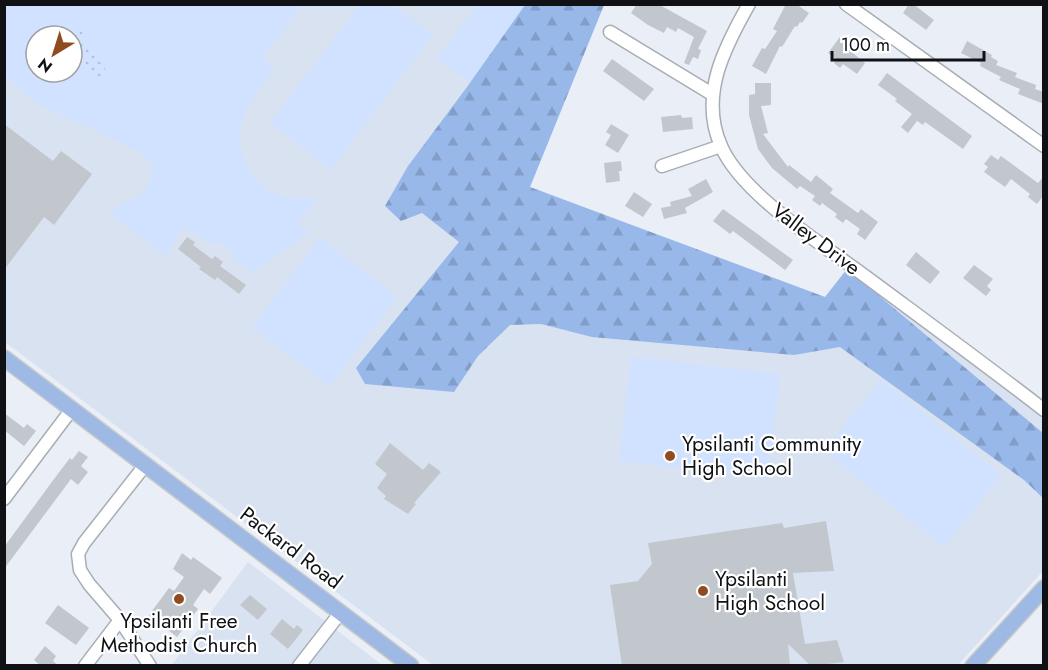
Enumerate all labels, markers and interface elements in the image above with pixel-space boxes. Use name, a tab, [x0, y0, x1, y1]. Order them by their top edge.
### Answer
north arrow	[24, 24, 84, 84]
scale bar	[832, 24, 984, 62]
text: 100 m	[841, 32, 890, 58]
text: N	[33, 52, 57, 78]
street label: Valley Drive	[765, 196, 867, 282]
place label: Ypsilanti Community High School	[682, 429, 862, 483]
marker: Ypsilanti Community High School	[663, 449, 677, 463]
street label: Packard Road	[234, 500, 348, 596]
place label: Ypsilanti High School	[715, 564, 825, 618]
marker: Ypsilanti High School	[696, 584, 710, 598]
marker: Ypsilanti Free Methodist Church	[172, 592, 186, 606]
place label: Ypsilanti Free Methodist Church	[101, 606, 257, 660]

